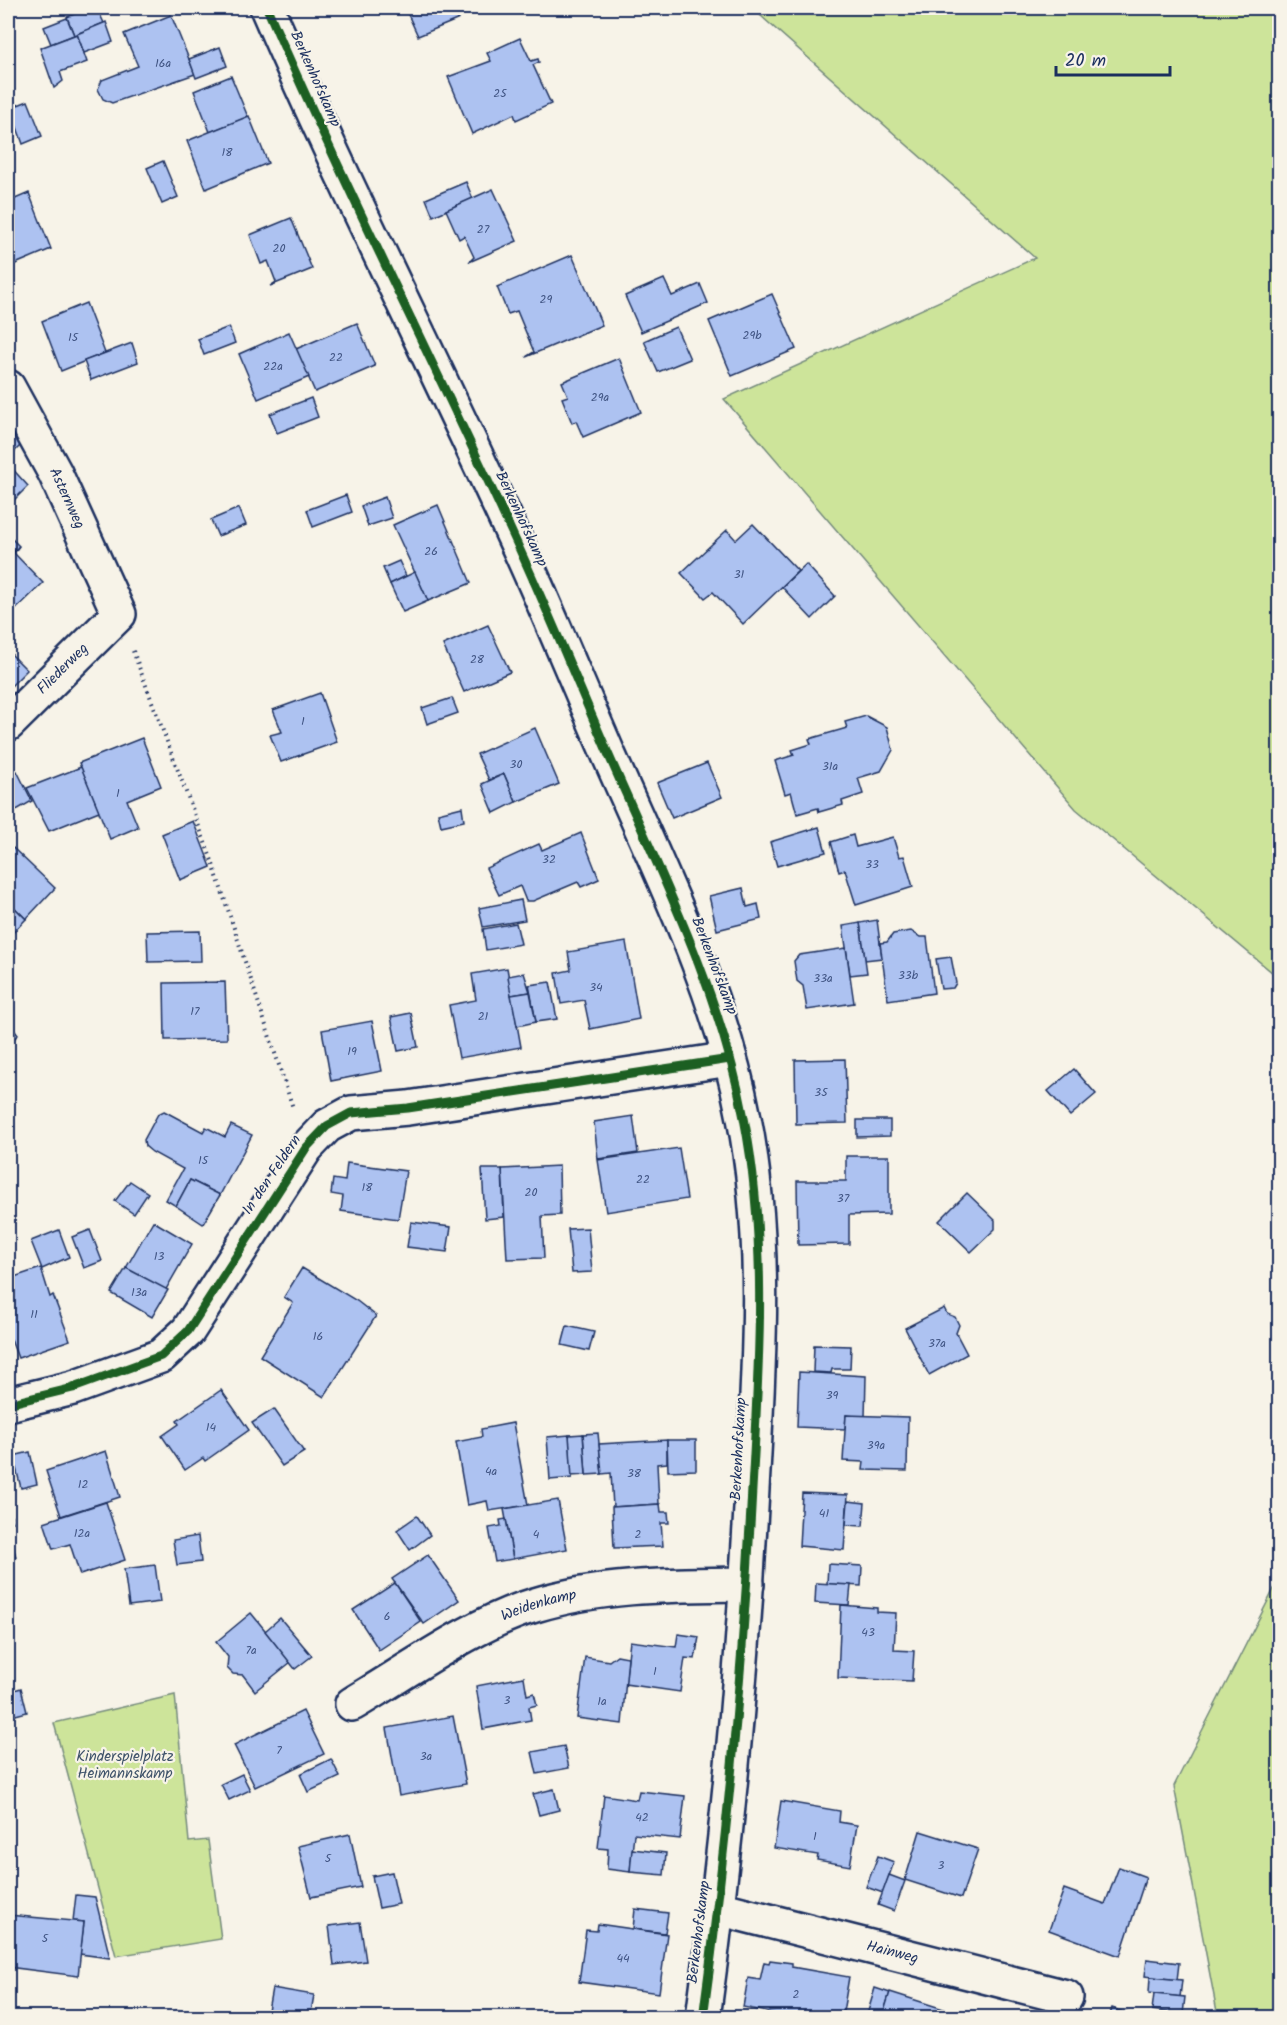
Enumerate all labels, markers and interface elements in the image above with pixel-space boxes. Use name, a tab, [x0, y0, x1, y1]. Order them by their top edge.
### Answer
street label: Berkenhofskamp	[283, 27, 347, 131]
scale bar	[1056, 39, 1170, 77]
text: 20 m	[1065, 47, 1106, 76]
house number: 16a	[155, 54, 171, 73]
house number: 25	[493, 84, 508, 103]
house number: 18	[222, 143, 233, 162]
house number: 27	[477, 220, 490, 239]
house number: 20	[273, 239, 285, 258]
house number: 29	[540, 290, 553, 309]
house number: 29b	[742, 326, 762, 345]
house number: 15	[68, 328, 80, 347]
house number: 22	[329, 348, 343, 367]
house number: 22a	[263, 357, 283, 376]
house number: 29a	[591, 388, 610, 407]
street label: Asternweg	[42, 464, 91, 533]
street label: Berkenhofskamp	[488, 467, 554, 571]
house number: 26	[424, 542, 438, 561]
house number: 31	[734, 565, 745, 584]
street label: Fliederweg	[32, 638, 94, 700]
house number: 28	[470, 650, 485, 669]
house number: 1	[301, 712, 305, 731]
house number: 30	[510, 755, 522, 774]
house number: 31a	[822, 757, 838, 776]
house number: 1	[116, 784, 120, 803]
house number: 32	[542, 850, 556, 869]
house number: 33	[865, 855, 879, 874]
street label: Berkenhofskamp	[684, 914, 744, 1018]
house number: 33b	[898, 966, 919, 985]
house number: 33a	[813, 969, 833, 988]
house number: 34	[589, 978, 603, 997]
house number: 17	[190, 1002, 200, 1021]
house number: 21	[478, 1007, 489, 1026]
house number: 19	[347, 1042, 357, 1061]
house number: 35	[814, 1083, 829, 1102]
street label: In den Feldern	[236, 1130, 308, 1220]
house number: 15	[198, 1151, 210, 1170]
house number: 22	[636, 1170, 650, 1189]
house number: 18	[362, 1178, 373, 1197]
house number: 20	[525, 1183, 537, 1202]
house number: 37	[837, 1189, 850, 1208]
house number: 13	[154, 1247, 164, 1266]
house number: 13a	[131, 1283, 147, 1302]
house number: 11	[30, 1305, 38, 1324]
house number: 16	[313, 1327, 323, 1346]
house number: 37a	[928, 1334, 946, 1353]
house number: 39	[826, 1386, 838, 1405]
street label: Berkenhofskamp	[724, 1397, 754, 1501]
house number: 14	[206, 1418, 217, 1437]
house number: 39a	[867, 1436, 886, 1455]
house number: 4a	[485, 1462, 497, 1481]
house number: 38	[627, 1464, 642, 1483]
house number: 12	[78, 1475, 88, 1494]
house number: 41	[819, 1504, 829, 1523]
house number: 12a	[74, 1524, 91, 1543]
house number: 4	[533, 1525, 540, 1544]
house number: 2	[635, 1525, 642, 1544]
street label: Weidenkamp	[497, 1583, 578, 1628]
house number: 6	[384, 1607, 390, 1626]
house number: 43	[861, 1623, 875, 1642]
house number: 7a	[245, 1641, 257, 1660]
house number: 1	[653, 1662, 657, 1681]
house number: 3	[504, 1691, 511, 1710]
house number: 1a	[597, 1692, 607, 1711]
house number: 7	[276, 1741, 282, 1760]
park label: Kinderspielplatz Heimannskamp	[76, 1745, 174, 1786]
house number: 3a	[420, 1747, 433, 1766]
house number: 42	[635, 1808, 649, 1827]
house number: 1	[813, 1827, 817, 1846]
house number: 5	[325, 1849, 333, 1868]
house number: 3	[938, 1856, 945, 1875]
street label: Berkenhofskamp	[681, 1879, 717, 1985]
house number: 5	[42, 1929, 50, 1948]
street label: Hainweg	[864, 1934, 921, 1971]
house number: 44	[616, 1949, 630, 1968]
house number: 2	[793, 1985, 800, 2004]

